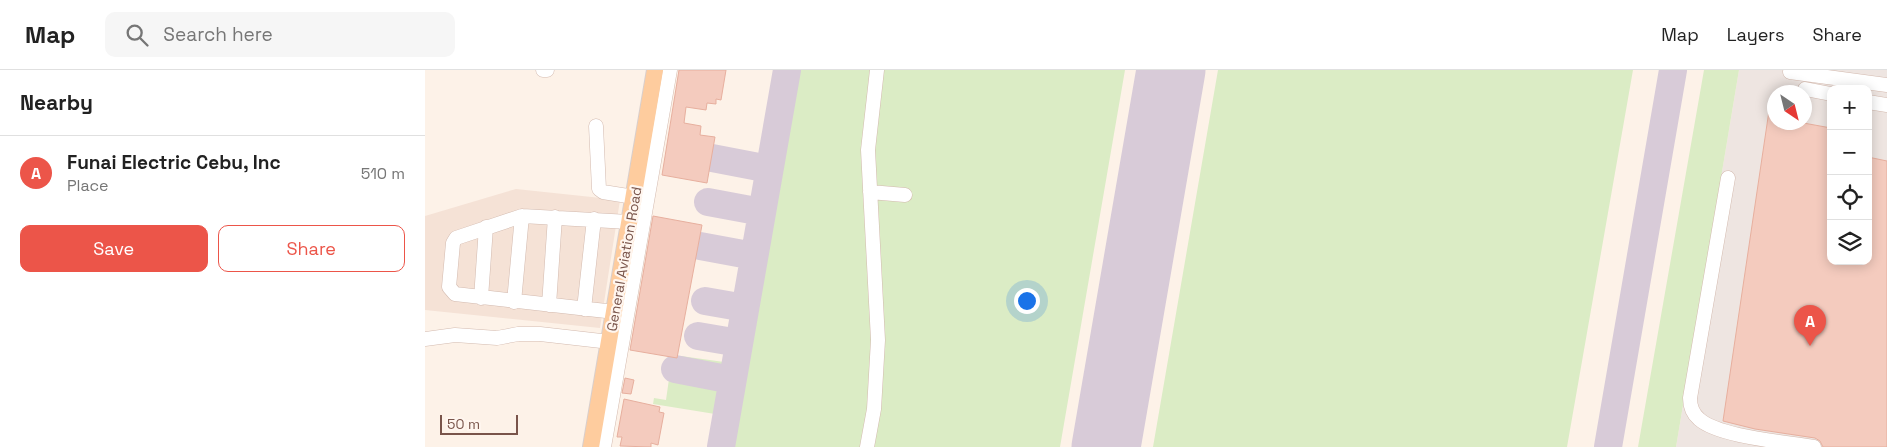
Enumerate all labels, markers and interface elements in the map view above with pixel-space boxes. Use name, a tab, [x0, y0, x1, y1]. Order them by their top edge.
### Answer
search box	[105, 12, 455, 57]
text: Map	[25, 19, 75, 50]
icon: search	[123, 21, 151, 49]
text: Search here	[163, 22, 273, 47]
text: Map	[1661, 23, 1699, 46]
text: Layers	[1727, 23, 1784, 46]
text: Share	[1812, 23, 1862, 46]
north arrow	[1767, 85, 1812, 130]
map controls	[1827, 85, 1872, 265]
button: +	[1827, 85, 1872, 130]
text: Nearby	[20, 89, 93, 116]
button: −	[1827, 130, 1872, 175]
text: Funai Electric Cebu, Inc	[67, 150, 281, 175]
text: A	[31, 163, 41, 184]
text: 510 m	[361, 163, 405, 184]
text: Place	[67, 175, 109, 196]
button: locate	[1827, 175, 1872, 220]
street label: General Aviation Road	[602, 185, 646, 333]
button: layers	[1827, 220, 1872, 265]
button: Save	[20, 225, 208, 272]
button: Share	[218, 225, 405, 272]
your location	[1014, 288, 1040, 314]
pin: A	[1794, 305, 1826, 346]
scale bar	[440, 412, 517, 435]
text: 50 m	[447, 415, 480, 433]

